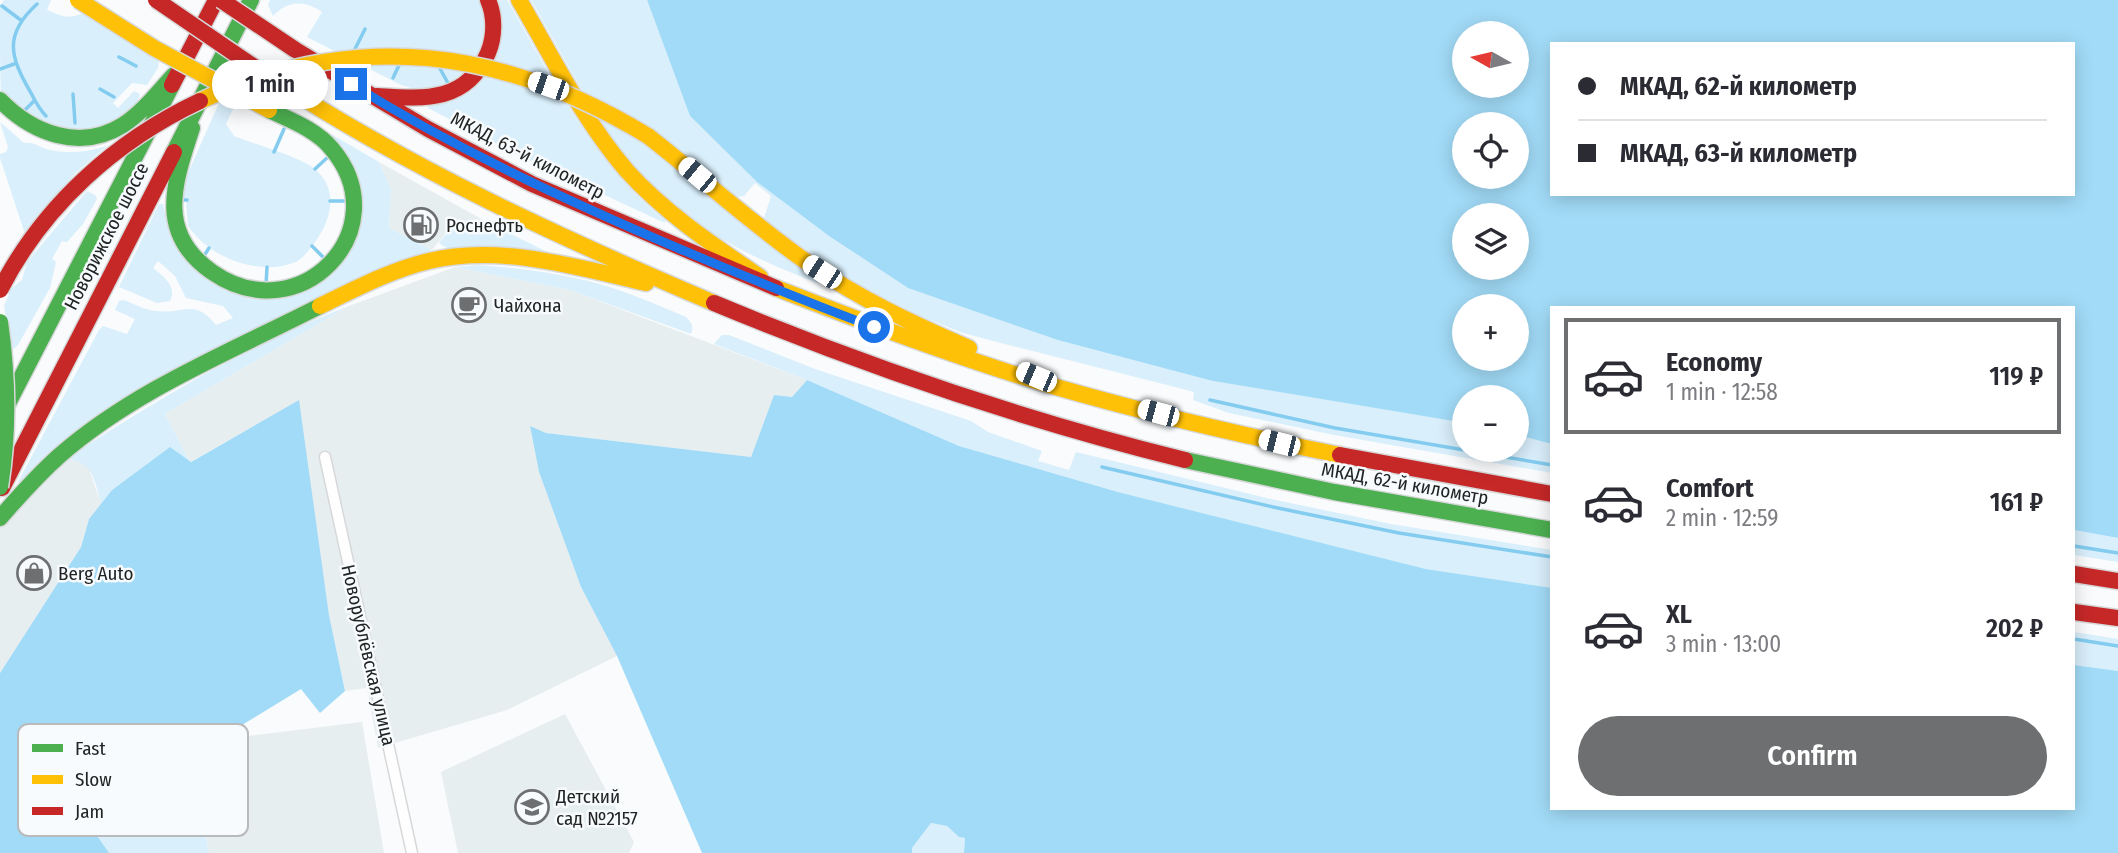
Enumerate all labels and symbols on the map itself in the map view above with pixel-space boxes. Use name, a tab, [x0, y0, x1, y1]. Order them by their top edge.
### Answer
north arrow	[1452, 21, 1530, 98]
callout: 1 min	[211, 60, 326, 108]
route end	[335, 68, 367, 100]
car	[525, 69, 572, 103]
street label: МКАД, 63-й километр	[447, 107, 608, 204]
car	[675, 153, 720, 197]
street label: Новорижское шоссе	[59, 159, 154, 314]
fuel station icon: Роснефть	[402, 206, 440, 244]
place label: Роснефть	[446, 214, 523, 237]
car	[799, 252, 846, 292]
cafe icon: Чайхона	[450, 286, 488, 324]
place label: Чайхона	[494, 294, 562, 317]
route start	[858, 311, 890, 343]
car	[1013, 359, 1060, 395]
car	[1135, 397, 1182, 429]
car	[1257, 428, 1302, 458]
street label: МКАД, 62-й километр	[1320, 457, 1490, 510]
shop icon: Berg Auto	[15, 554, 53, 592]
place label: Berg Auto	[58, 562, 133, 585]
street label: Новорублёвская улица	[336, 562, 401, 748]
legend	[18, 724, 248, 836]
text: Fast	[75, 737, 106, 760]
text: Slow	[75, 768, 112, 791]
place label: Детский сад №2157	[555, 785, 638, 830]
school or university icon: Детский сад №2157	[513, 788, 551, 826]
text: Jam	[75, 800, 104, 823]

